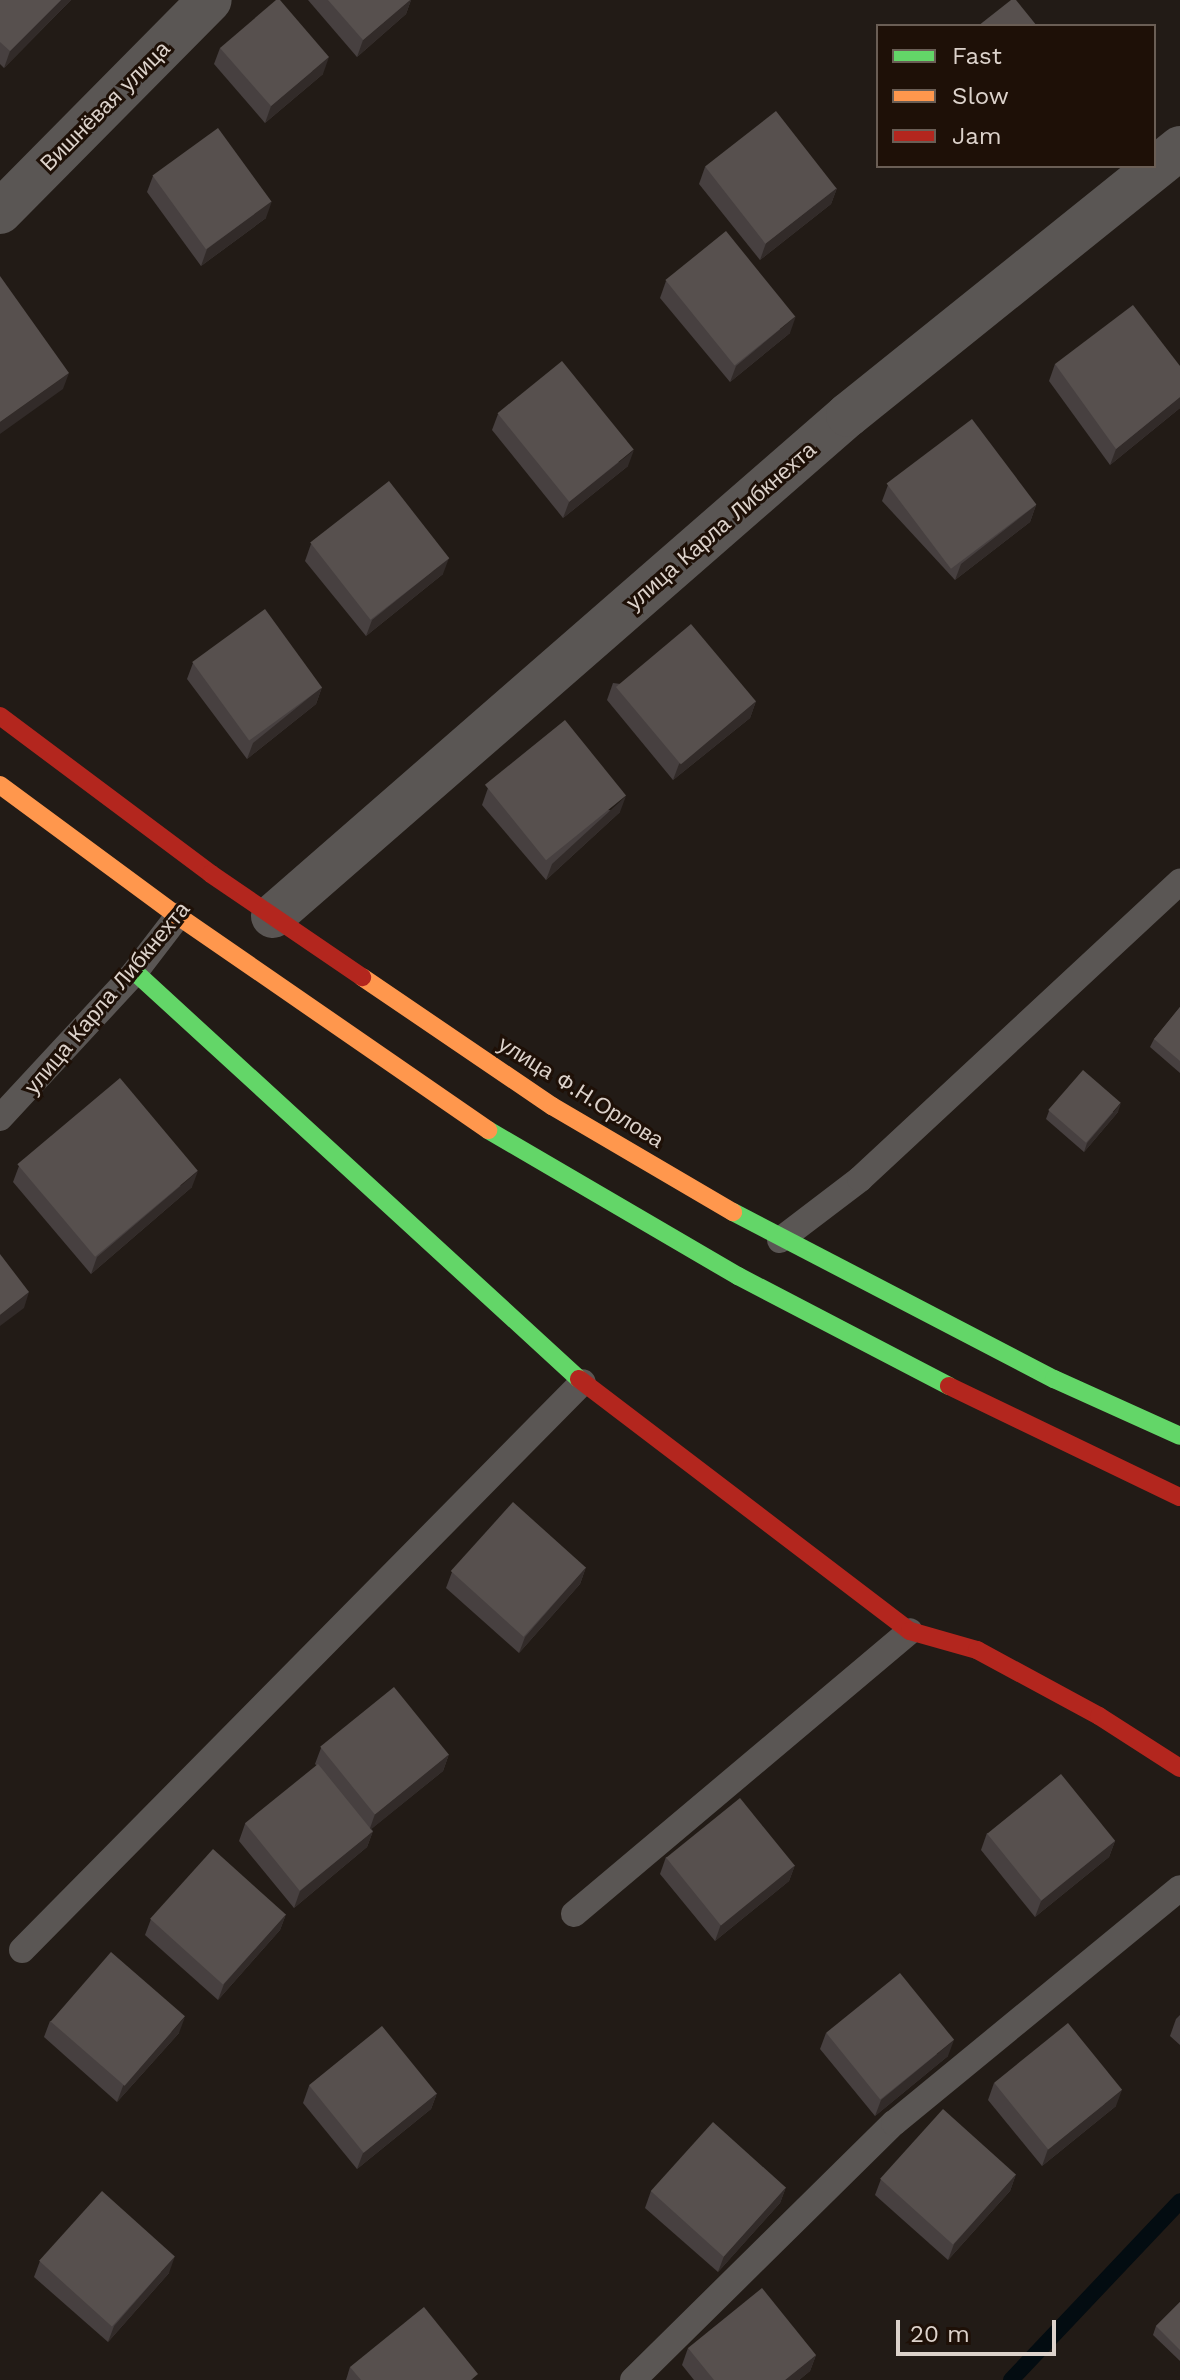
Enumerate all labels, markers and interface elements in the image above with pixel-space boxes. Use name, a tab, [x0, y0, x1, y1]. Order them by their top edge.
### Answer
legend	[876, 24, 1156, 168]
street label: Вишнёвая улица	[35, 36, 175, 176]
text: Fast	[952, 42, 1002, 70]
text: Slow	[952, 82, 1009, 110]
text: Jam	[952, 122, 1002, 150]
street label: улица Карла Либкнехта	[621, 436, 821, 616]
street label: улица Карла Либкнехта	[19, 897, 195, 1099]
street label: улица Ф.Н.Орлова	[493, 1030, 669, 1154]
scale bar	[900, 2304, 1060, 2354]
text: 20 m	[910, 2320, 970, 2348]

